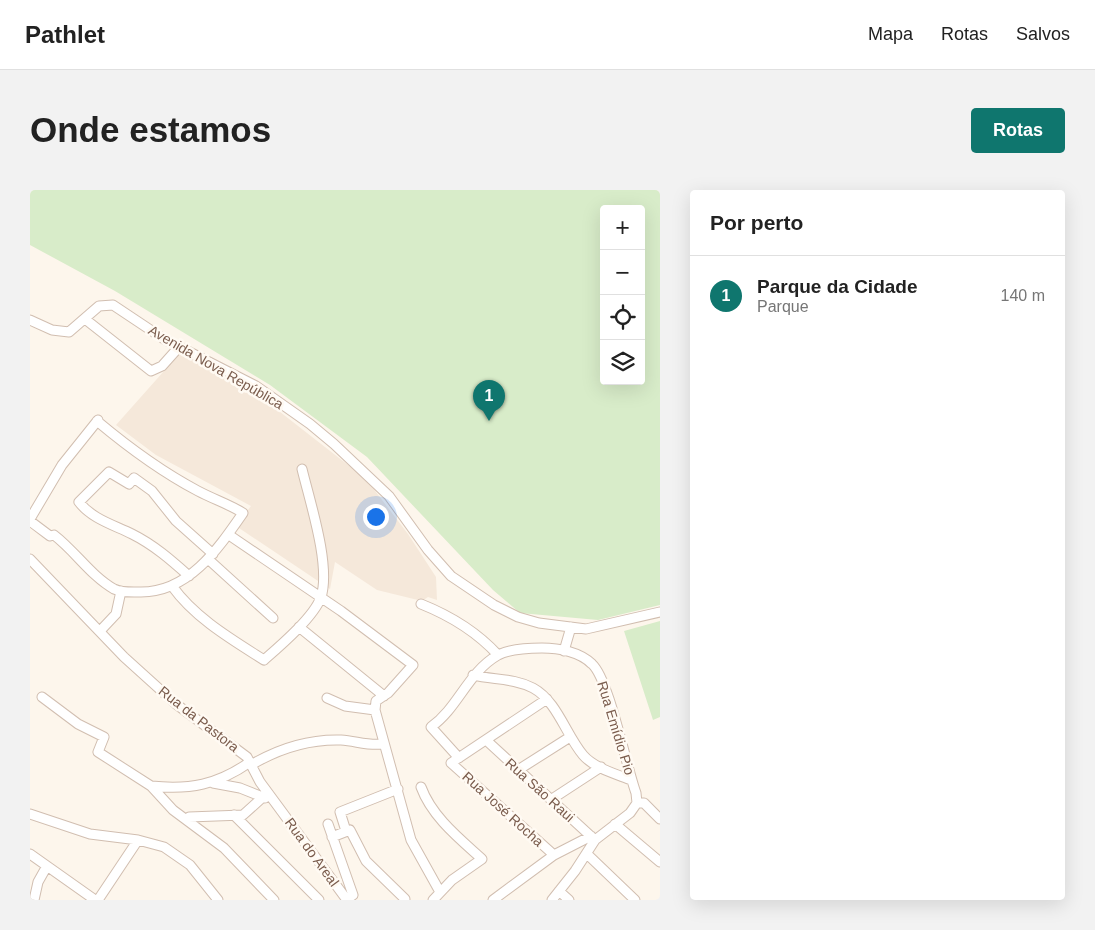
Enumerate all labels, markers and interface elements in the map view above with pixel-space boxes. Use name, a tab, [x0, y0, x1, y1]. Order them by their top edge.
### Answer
text: Pathlet	[25, 21, 105, 48]
text: Mapa	[868, 24, 913, 44]
text: Rotas	[941, 24, 988, 44]
text: Salvos	[1016, 24, 1070, 44]
button: Rotas	[971, 108, 1065, 153]
text: Onde estamos	[30, 110, 271, 149]
map controls	[600, 205, 645, 385]
button: +	[600, 205, 645, 250]
text: Por perto	[710, 211, 803, 234]
button: −	[600, 250, 645, 295]
text: Parque da Cidade	[757, 276, 918, 297]
text: 1	[722, 287, 730, 304]
text: 140 m	[1001, 287, 1045, 304]
button: locate	[600, 295, 645, 340]
text: Parque	[757, 298, 809, 315]
street label: Avenida Nova República	[146, 322, 286, 412]
button: layers	[600, 340, 645, 385]
pin: 1	[473, 380, 505, 421]
your location	[363, 504, 389, 530]
street label: Rua Emídio Pio	[594, 679, 638, 777]
street label: Rua da Pastora	[156, 683, 242, 755]
street label: Rua São Raui	[502, 755, 578, 825]
street label: Rua José Rocha	[459, 768, 547, 850]
street label: Rua do Areal	[282, 815, 342, 889]

